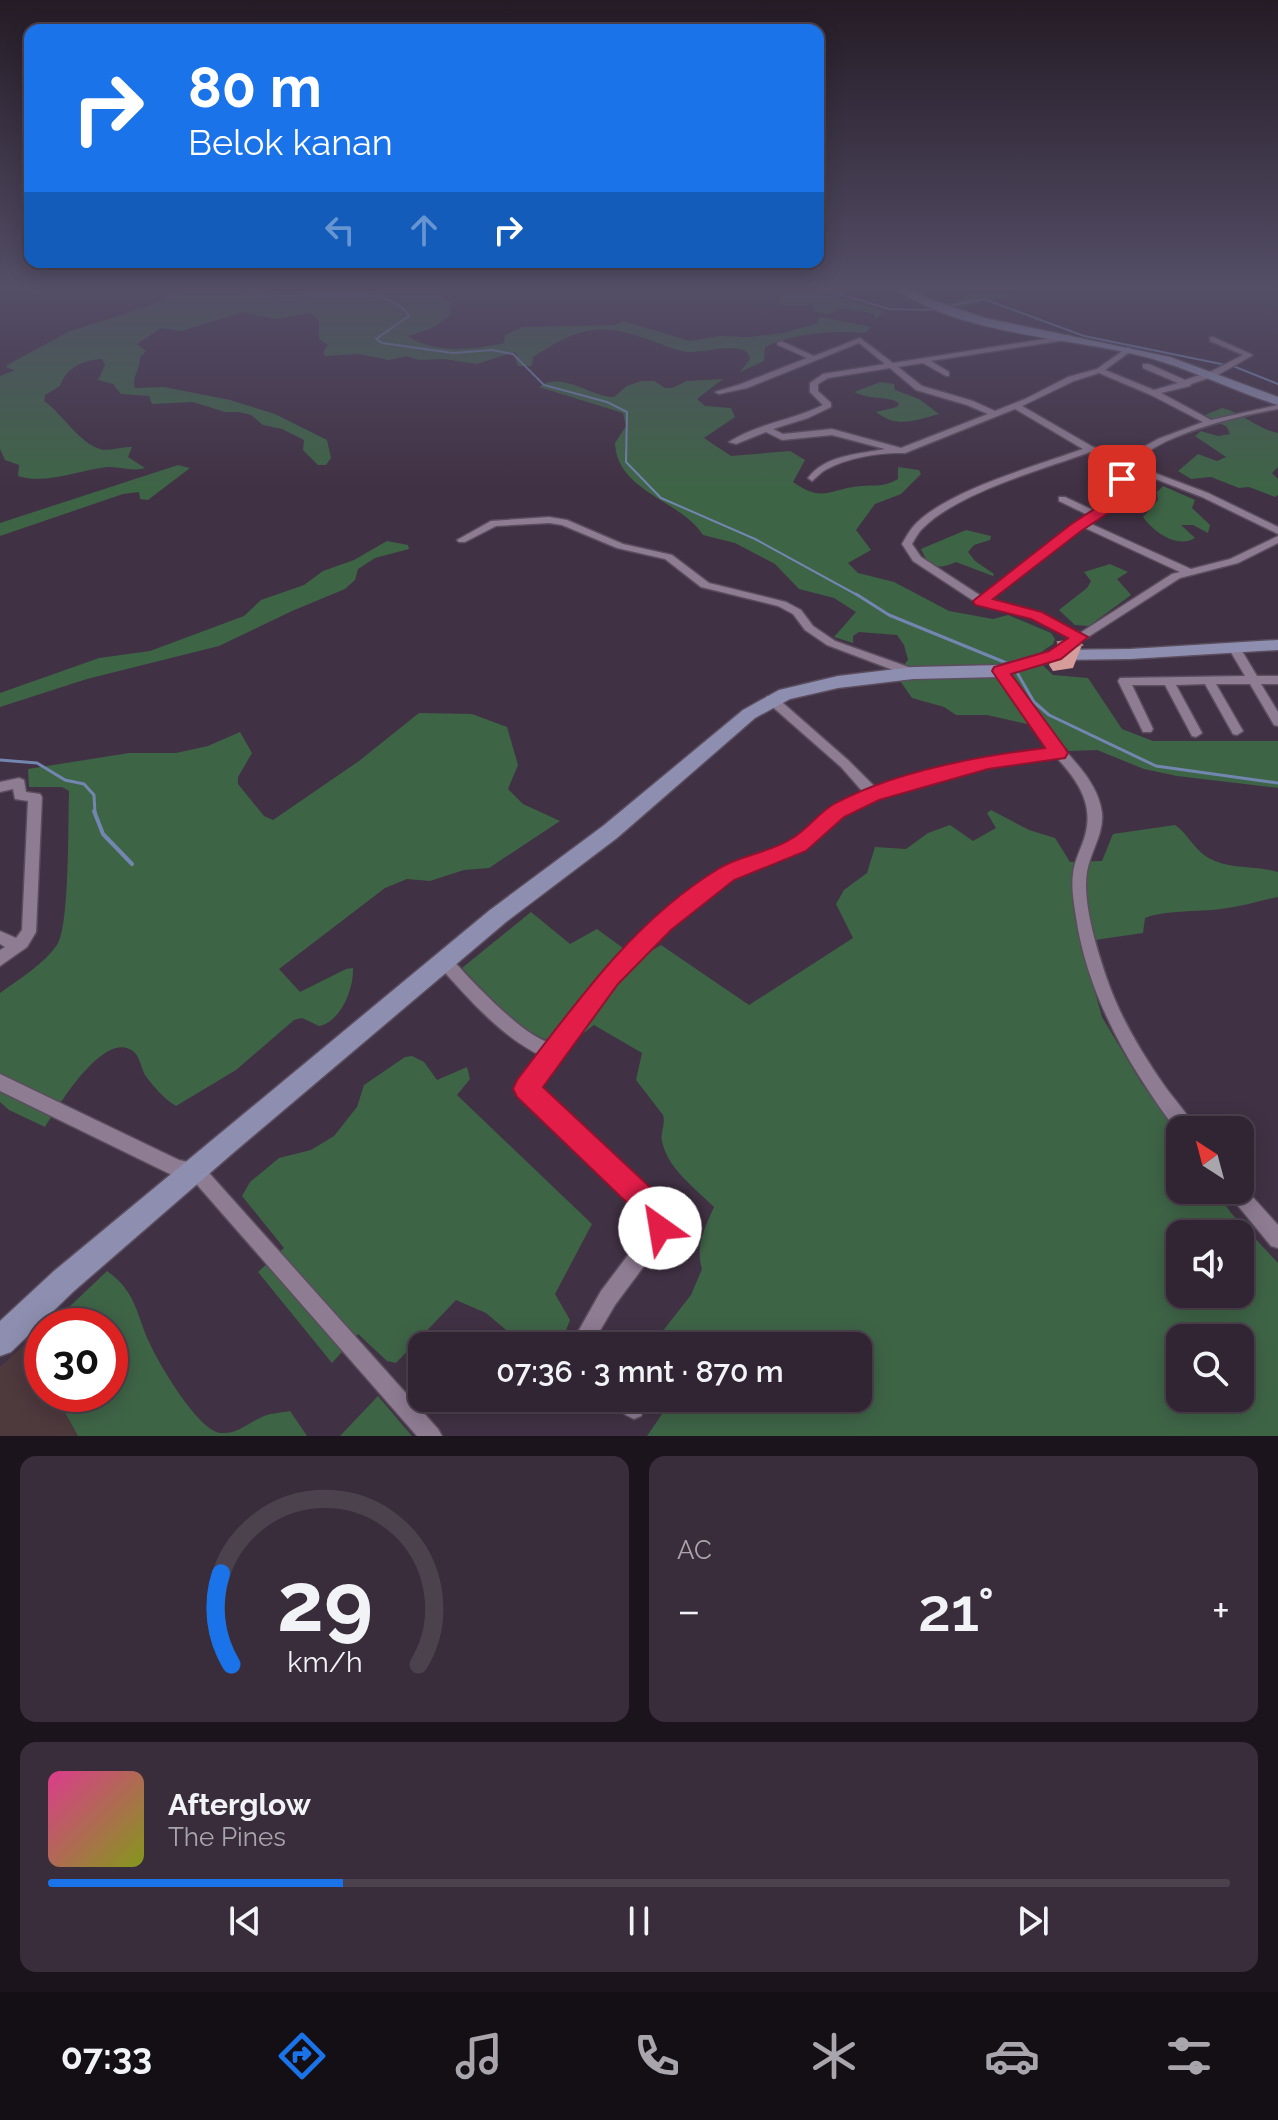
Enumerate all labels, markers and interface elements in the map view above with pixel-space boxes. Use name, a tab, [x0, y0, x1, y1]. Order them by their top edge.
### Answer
text: 80 m	[188, 54, 322, 120]
icon: right	[56, 56, 160, 160]
text: Belok kanan	[188, 121, 393, 163]
icon: left	[318, 208, 362, 252]
icon: ahead	[402, 208, 446, 252]
icon: right	[486, 208, 530, 252]
pin	[1088, 445, 1156, 513]
icon: arrive	[1100, 457, 1144, 501]
north arrow	[1166, 1116, 1254, 1204]
map controls	[1166, 1116, 1254, 1412]
position arrow	[618, 1186, 702, 1270]
button: sound	[1166, 1220, 1254, 1308]
speed limit sign: 30	[24, 1308, 128, 1412]
button: search	[1166, 1324, 1254, 1412]
text: 07:36 · 3 mnt · 870 m	[496, 1354, 784, 1389]
text: AC	[677, 1535, 712, 1565]
text: 29	[277, 1553, 372, 1650]
text: 21°	[918, 1575, 995, 1645]
text: −	[677, 1585, 701, 1636]
text: +	[1212, 1585, 1230, 1636]
text: km/h	[287, 1645, 362, 1679]
text: Afterglow	[168, 1787, 311, 1822]
text: The Pines	[168, 1822, 286, 1852]
icon: previous	[223, 1899, 267, 1943]
icon: pause	[617, 1899, 661, 1943]
icon: next	[1011, 1899, 1055, 1943]
icon: directions	[274, 2028, 330, 2084]
icon: music	[451, 2028, 507, 2084]
icon: phone	[629, 2028, 685, 2084]
icon: climate	[806, 2028, 862, 2084]
icon: car	[984, 2028, 1040, 2084]
icon: filters	[1161, 2028, 1217, 2084]
text: 07:33	[61, 2035, 152, 2077]

